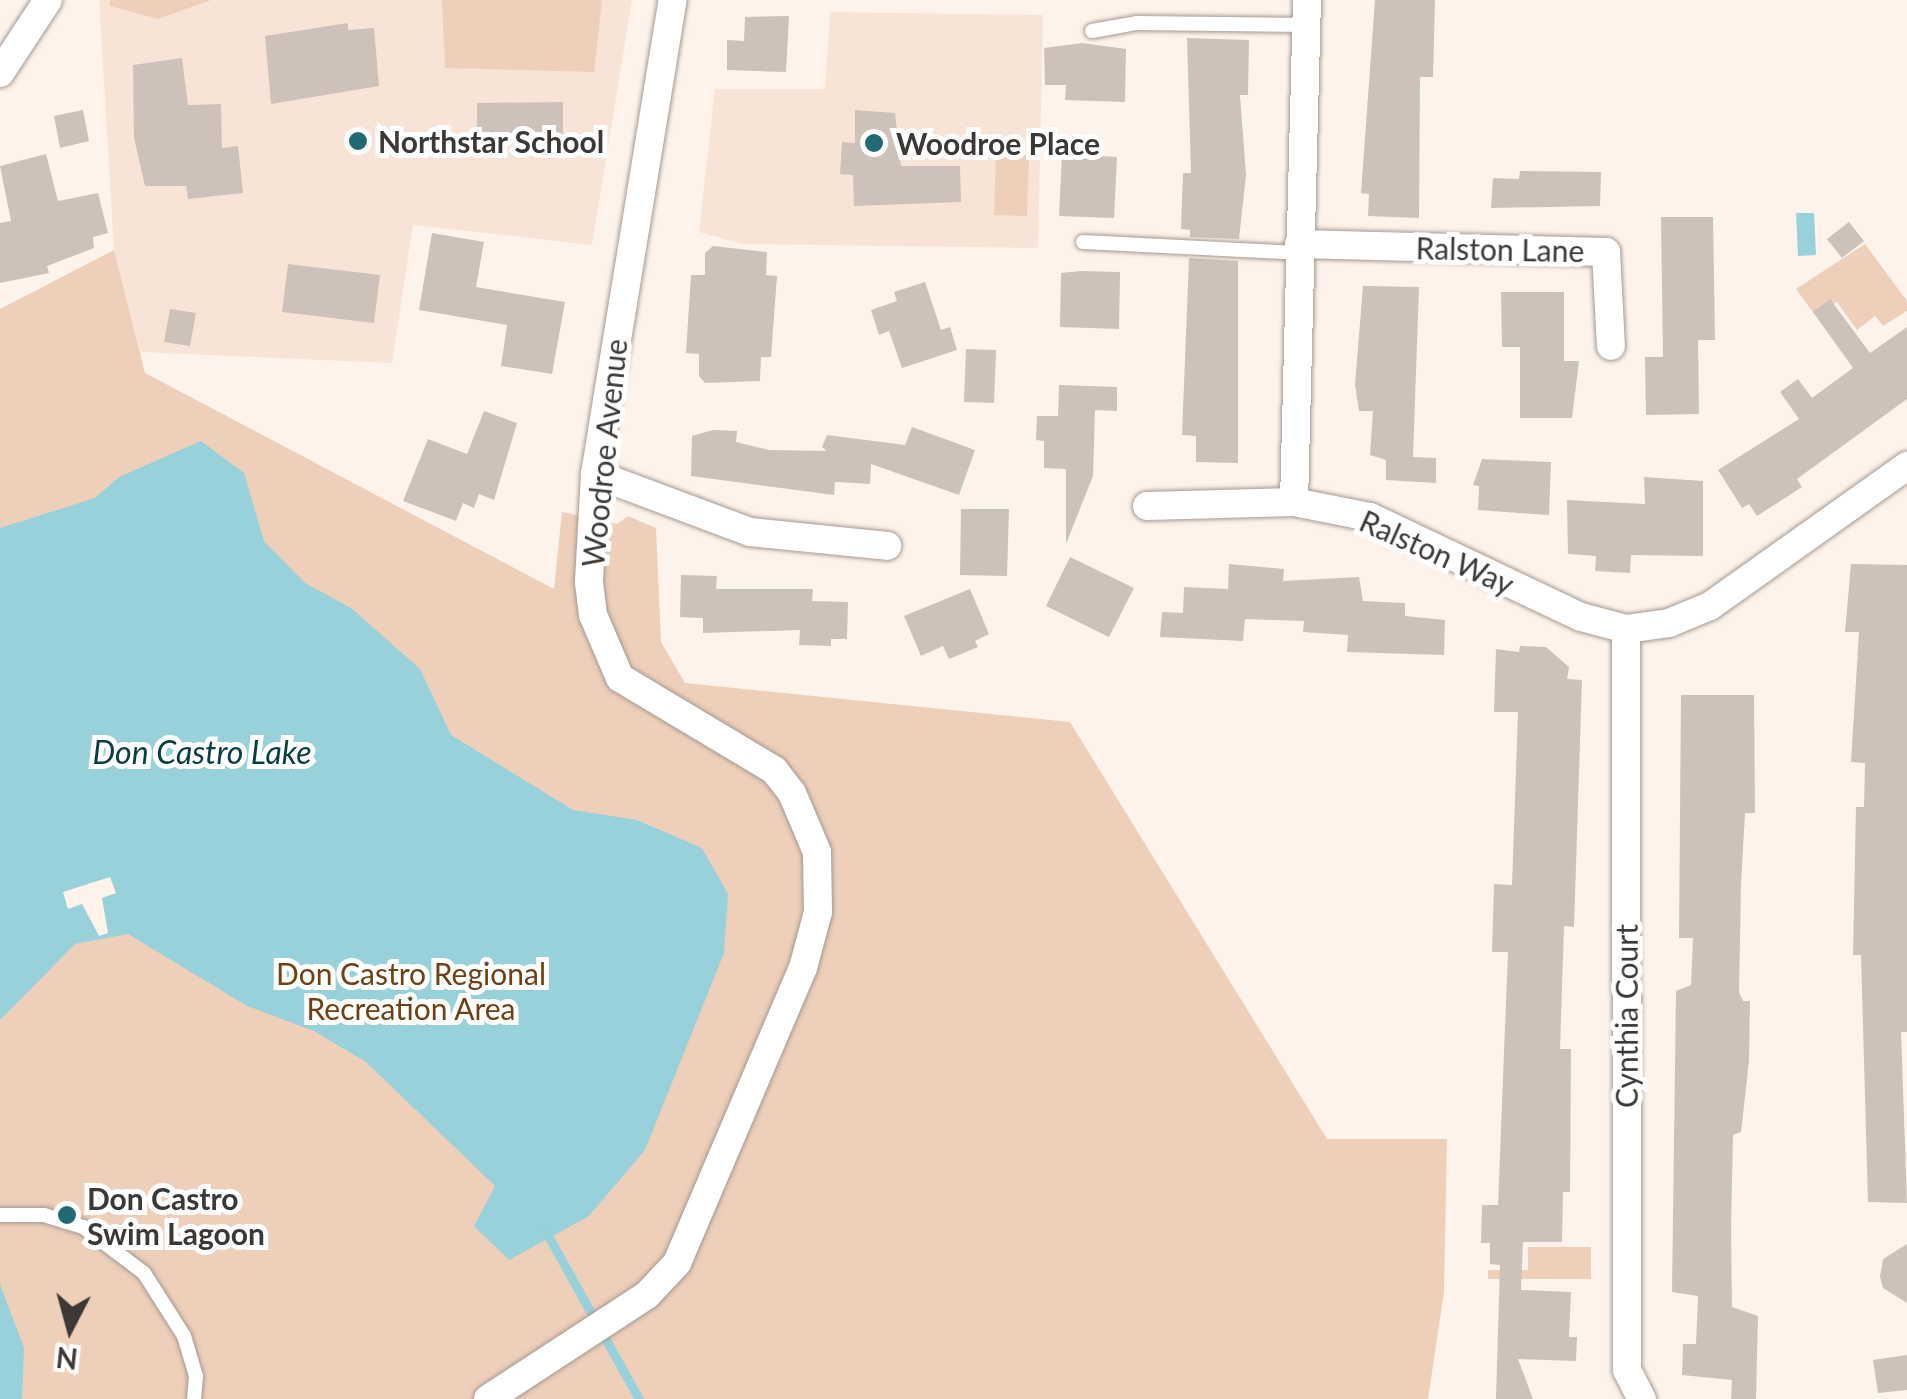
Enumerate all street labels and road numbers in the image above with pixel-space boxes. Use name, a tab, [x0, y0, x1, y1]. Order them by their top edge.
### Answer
street label: Ralston Lane	[1415, 230, 1585, 268]
street label: Woodroe Avenue	[574, 337, 634, 569]
street label: Ralston Way	[1354, 502, 1520, 602]
street label: Cynthia Court	[1608, 924, 1644, 1108]

